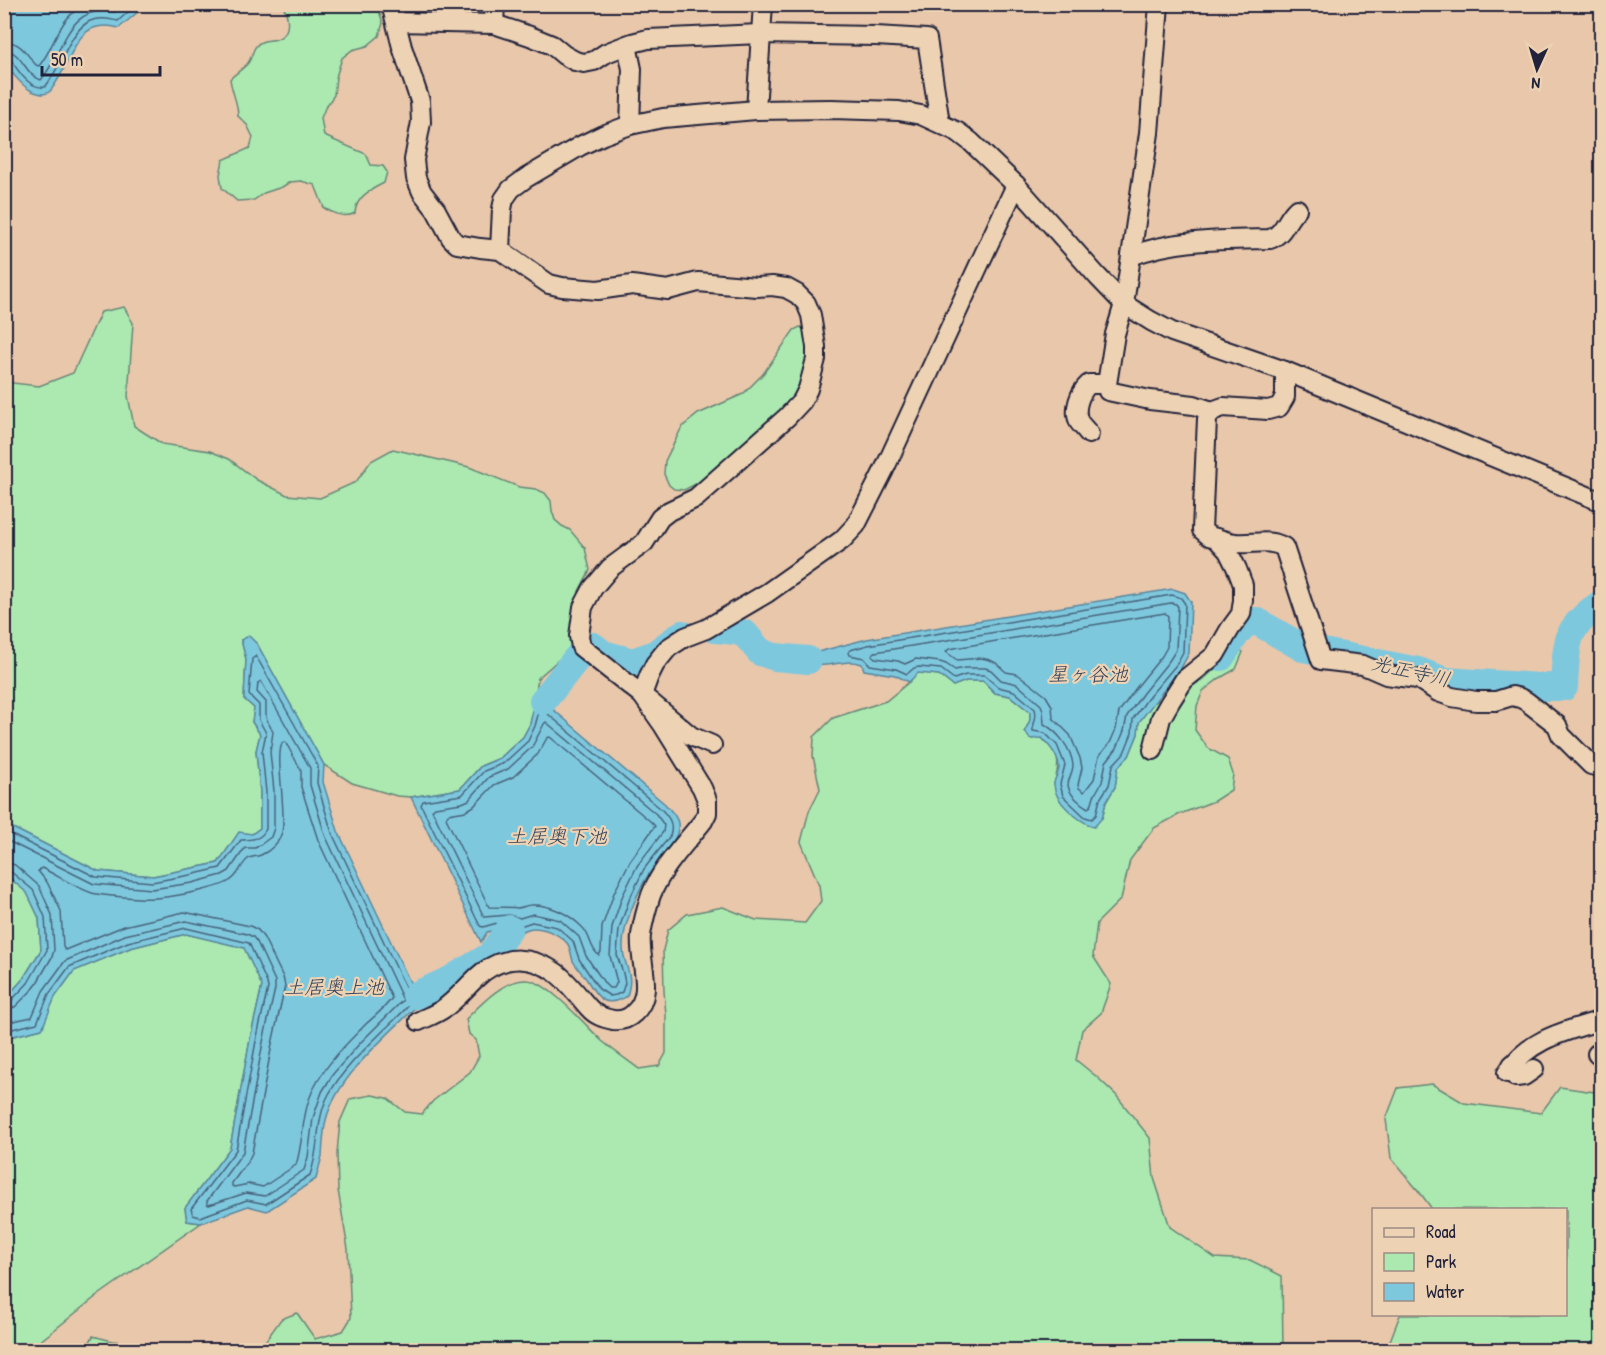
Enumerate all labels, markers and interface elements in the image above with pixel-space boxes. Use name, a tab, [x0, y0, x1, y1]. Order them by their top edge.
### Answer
scale bar	[42, 39, 160, 77]
north arrow	[1507, 39, 1567, 99]
text: 50 m	[51, 47, 83, 72]
text: N	[1530, 73, 1541, 95]
water label: 光正寺川	[1369, 648, 1453, 693]
water label: 星ヶ谷池	[1048, 660, 1129, 687]
water label: 土居奥下池	[507, 822, 608, 849]
water label: 土居奥上池	[284, 973, 385, 1000]
legend	[1372, 1208, 1567, 1316]
text: Road	[1426, 1219, 1456, 1244]
text: Park	[1426, 1249, 1457, 1274]
text: Water	[1426, 1279, 1464, 1304]

